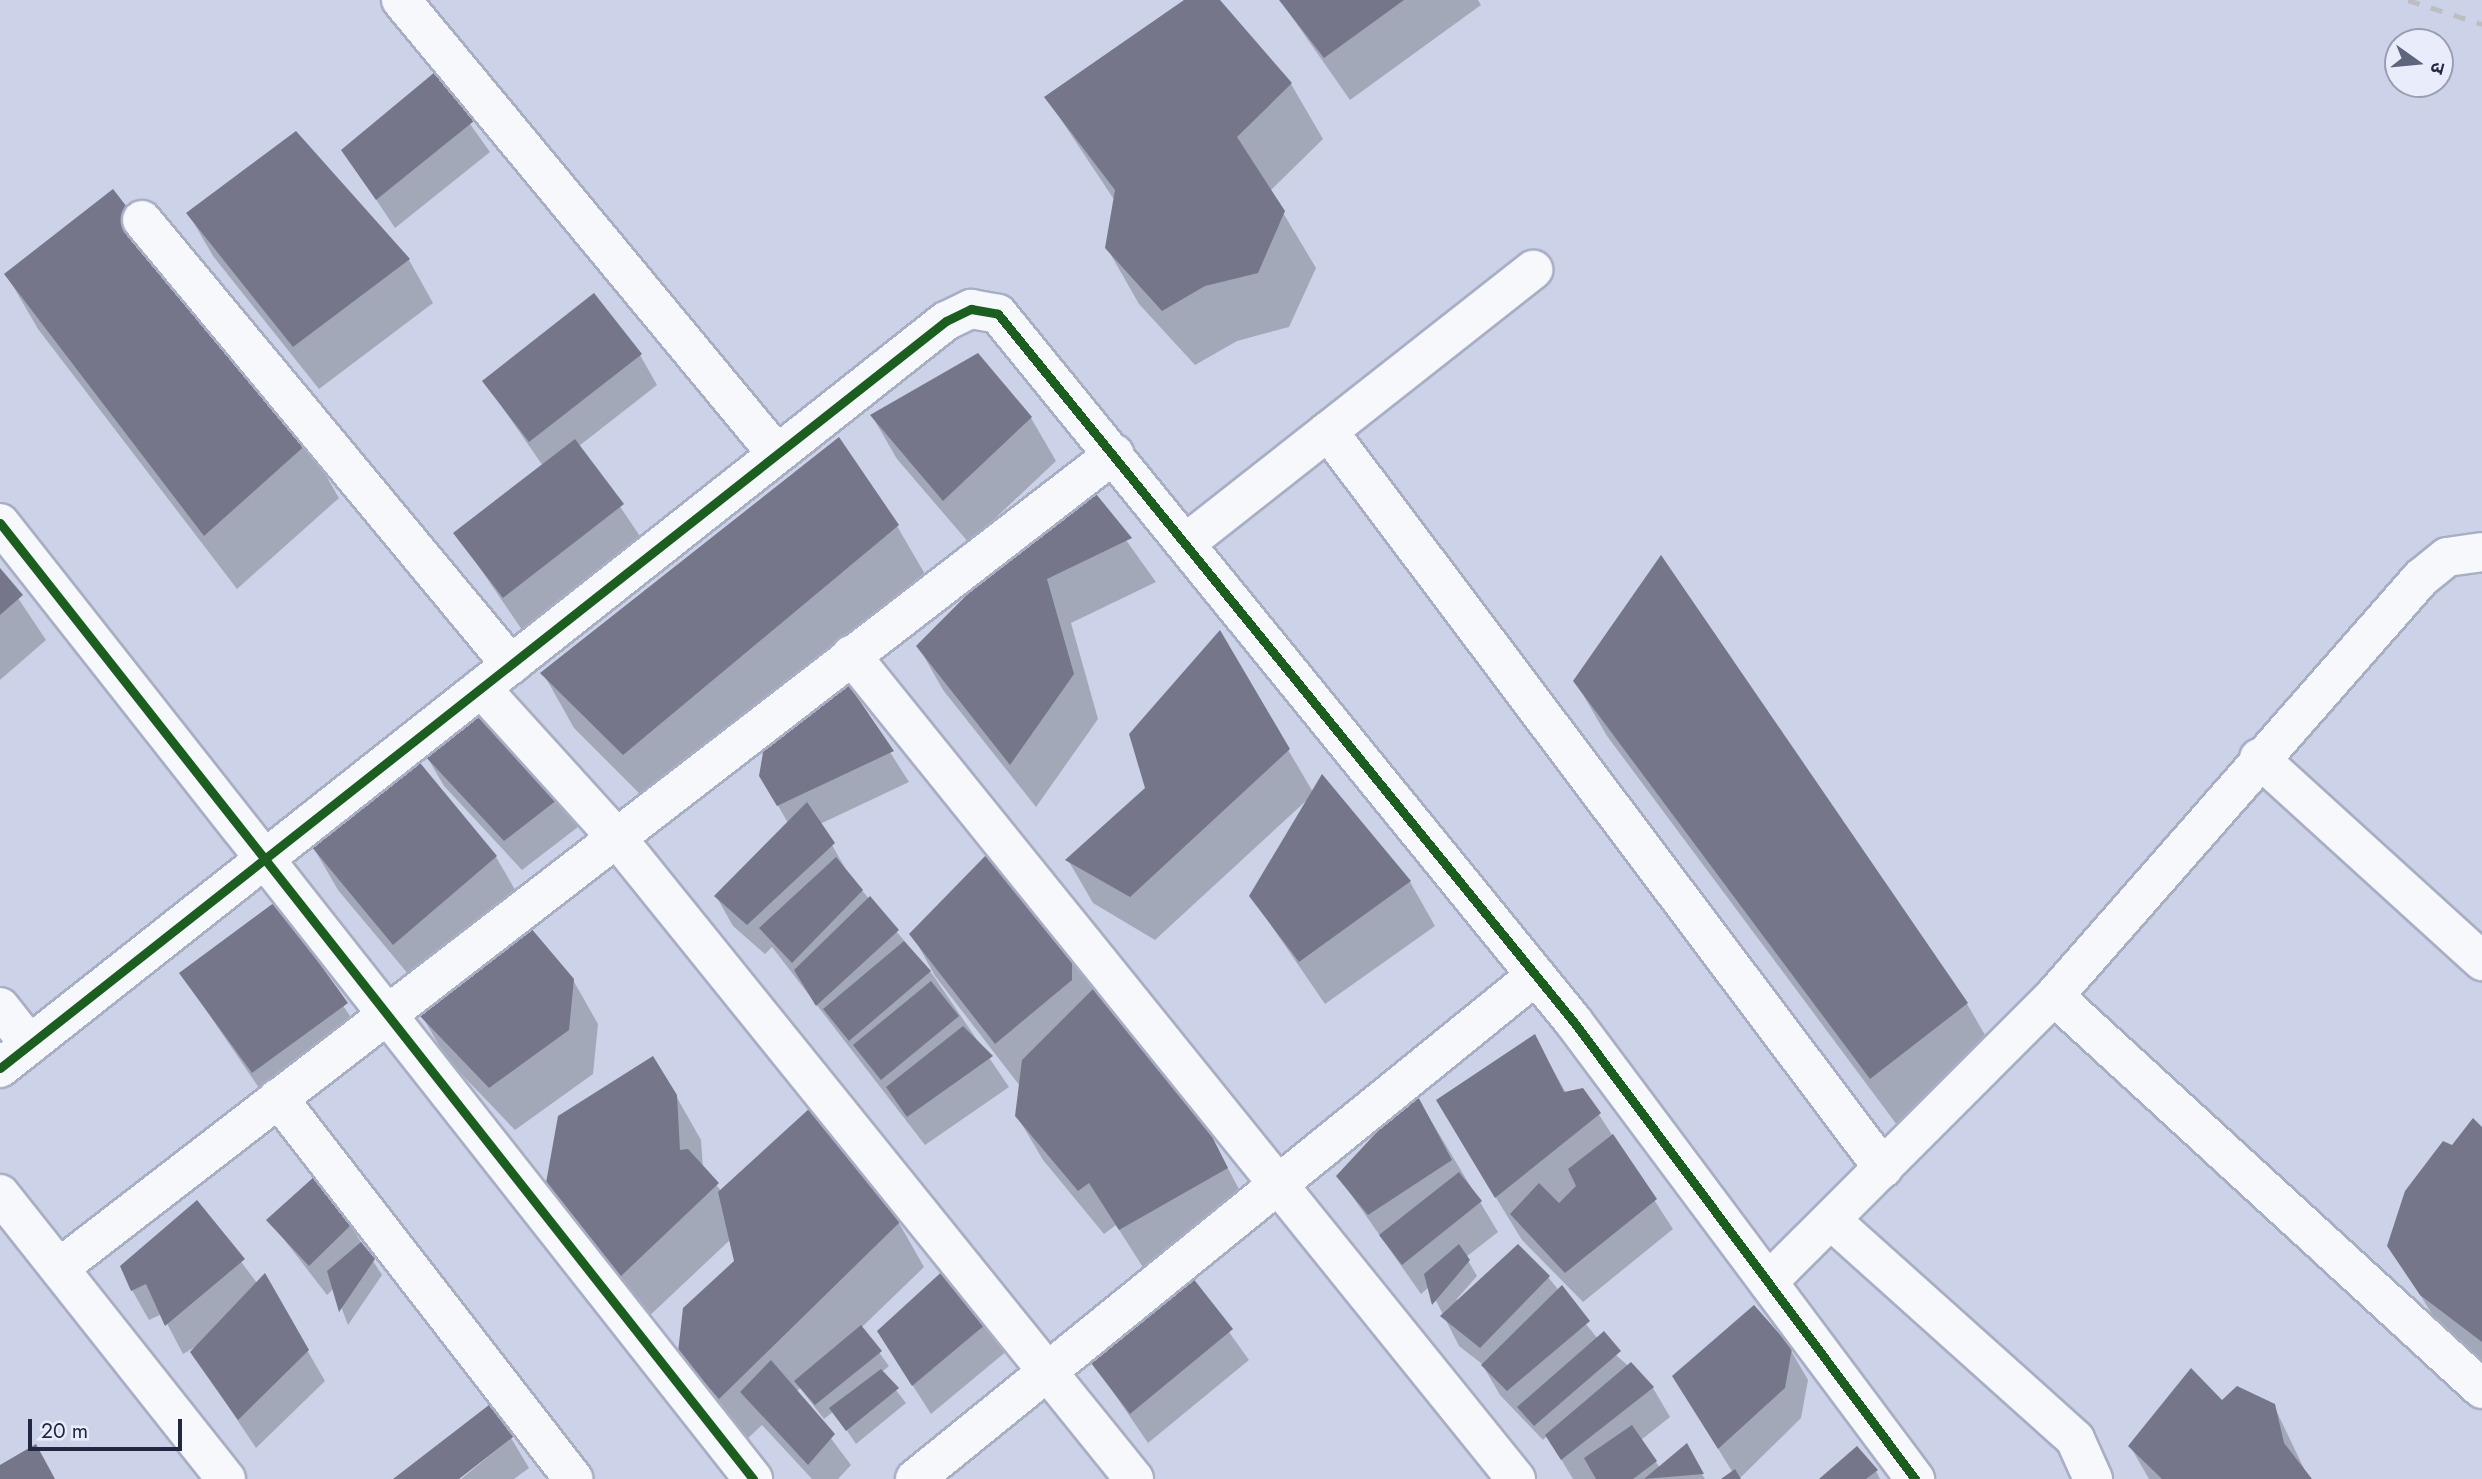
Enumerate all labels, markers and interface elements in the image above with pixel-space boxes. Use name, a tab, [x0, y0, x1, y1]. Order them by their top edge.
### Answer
north arrow	[2384, 28, 2454, 98]
text: उ	[2423, 59, 2452, 77]
scale bar	[32, 1406, 186, 1450]
text: 20 m	[41, 1416, 88, 1446]

